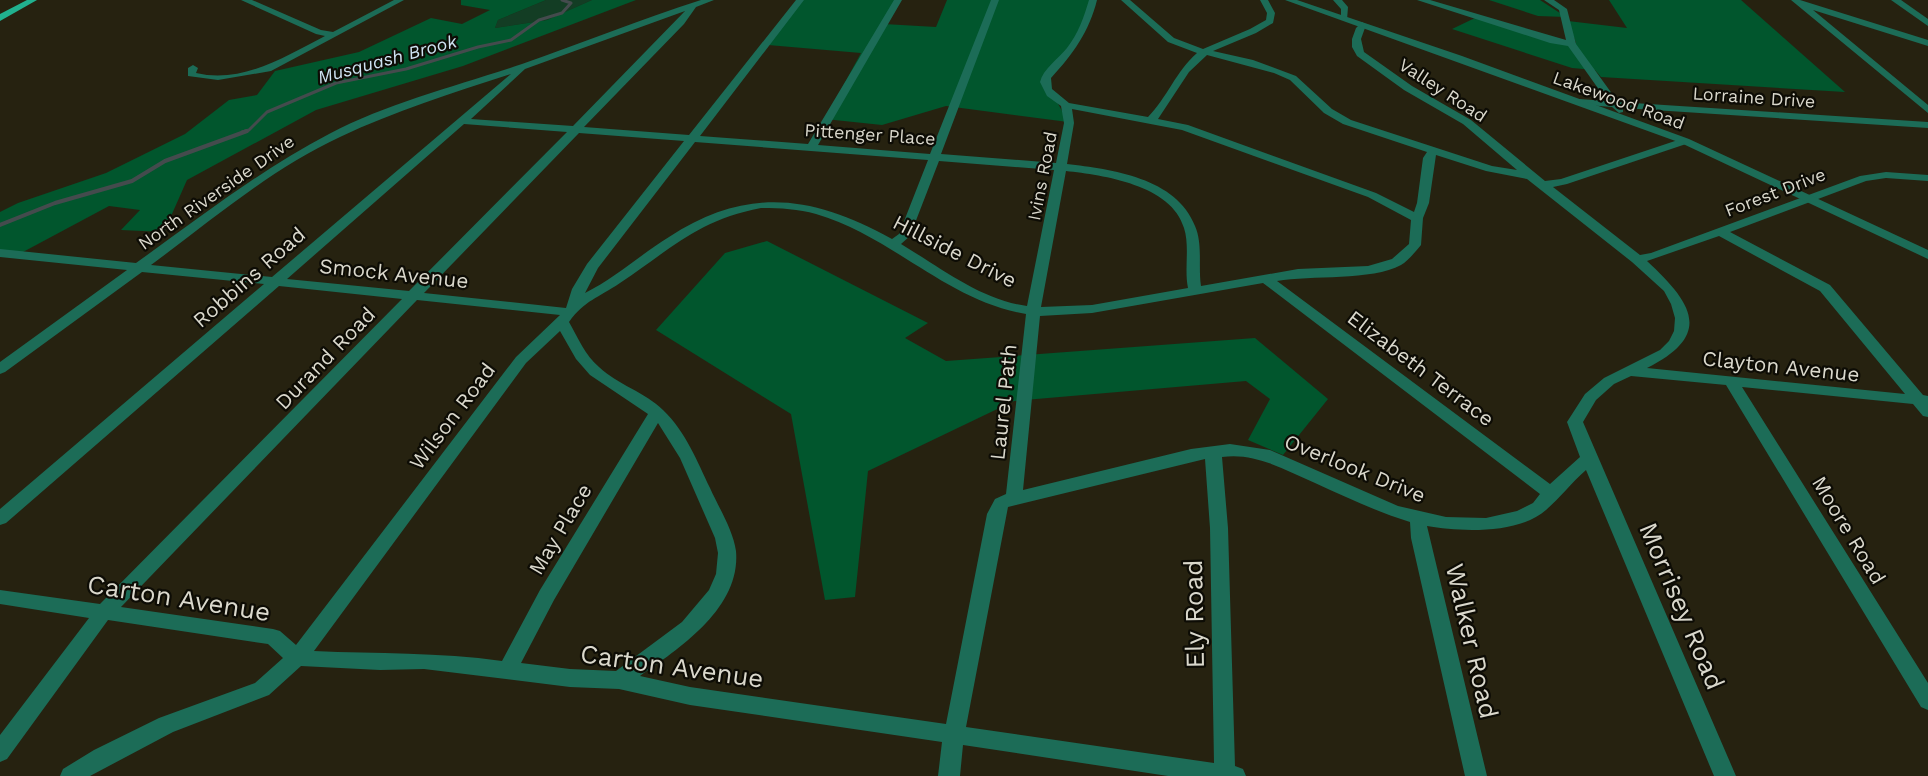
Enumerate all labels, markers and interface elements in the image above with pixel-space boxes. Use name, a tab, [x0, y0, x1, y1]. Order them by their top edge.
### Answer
water label: Musquash Brook	[315, 30, 460, 88]
street label: Valley Road	[1395, 54, 1491, 126]
street label: Lakewood Road	[1550, 66, 1688, 134]
street label: Lorraine Drive	[1692, 82, 1816, 112]
street label: Pittenger Place	[804, 119, 936, 149]
street label: North Riverside Drive	[134, 130, 298, 254]
street label: Ivins Road	[1023, 130, 1061, 222]
street label: Forest Drive	[1722, 163, 1828, 221]
street label: Hillside Drive	[889, 209, 1021, 293]
street label: Robbins Road	[188, 221, 310, 333]
street label: Smock Avenue	[318, 253, 470, 293]
street label: Durand Road	[270, 302, 380, 414]
street label: Elizabeth Terrace	[1343, 305, 1499, 431]
street label: Laurel Path	[984, 343, 1022, 461]
street label: Clayton Avenue	[1701, 345, 1861, 387]
street label: Wilson Road	[404, 358, 500, 474]
street label: Overlook Drive	[1281, 428, 1429, 508]
street label: Moore Road	[1807, 471, 1891, 589]
street label: May Place	[523, 479, 597, 579]
street label: Morrisey Road	[1633, 518, 1731, 694]
street label: Ely Road	[1178, 559, 1210, 669]
street label: Walker Road	[1440, 561, 1504, 721]
street label: Carton Avenue	[85, 569, 273, 627]
street label: Carton Avenue	[578, 638, 766, 694]

